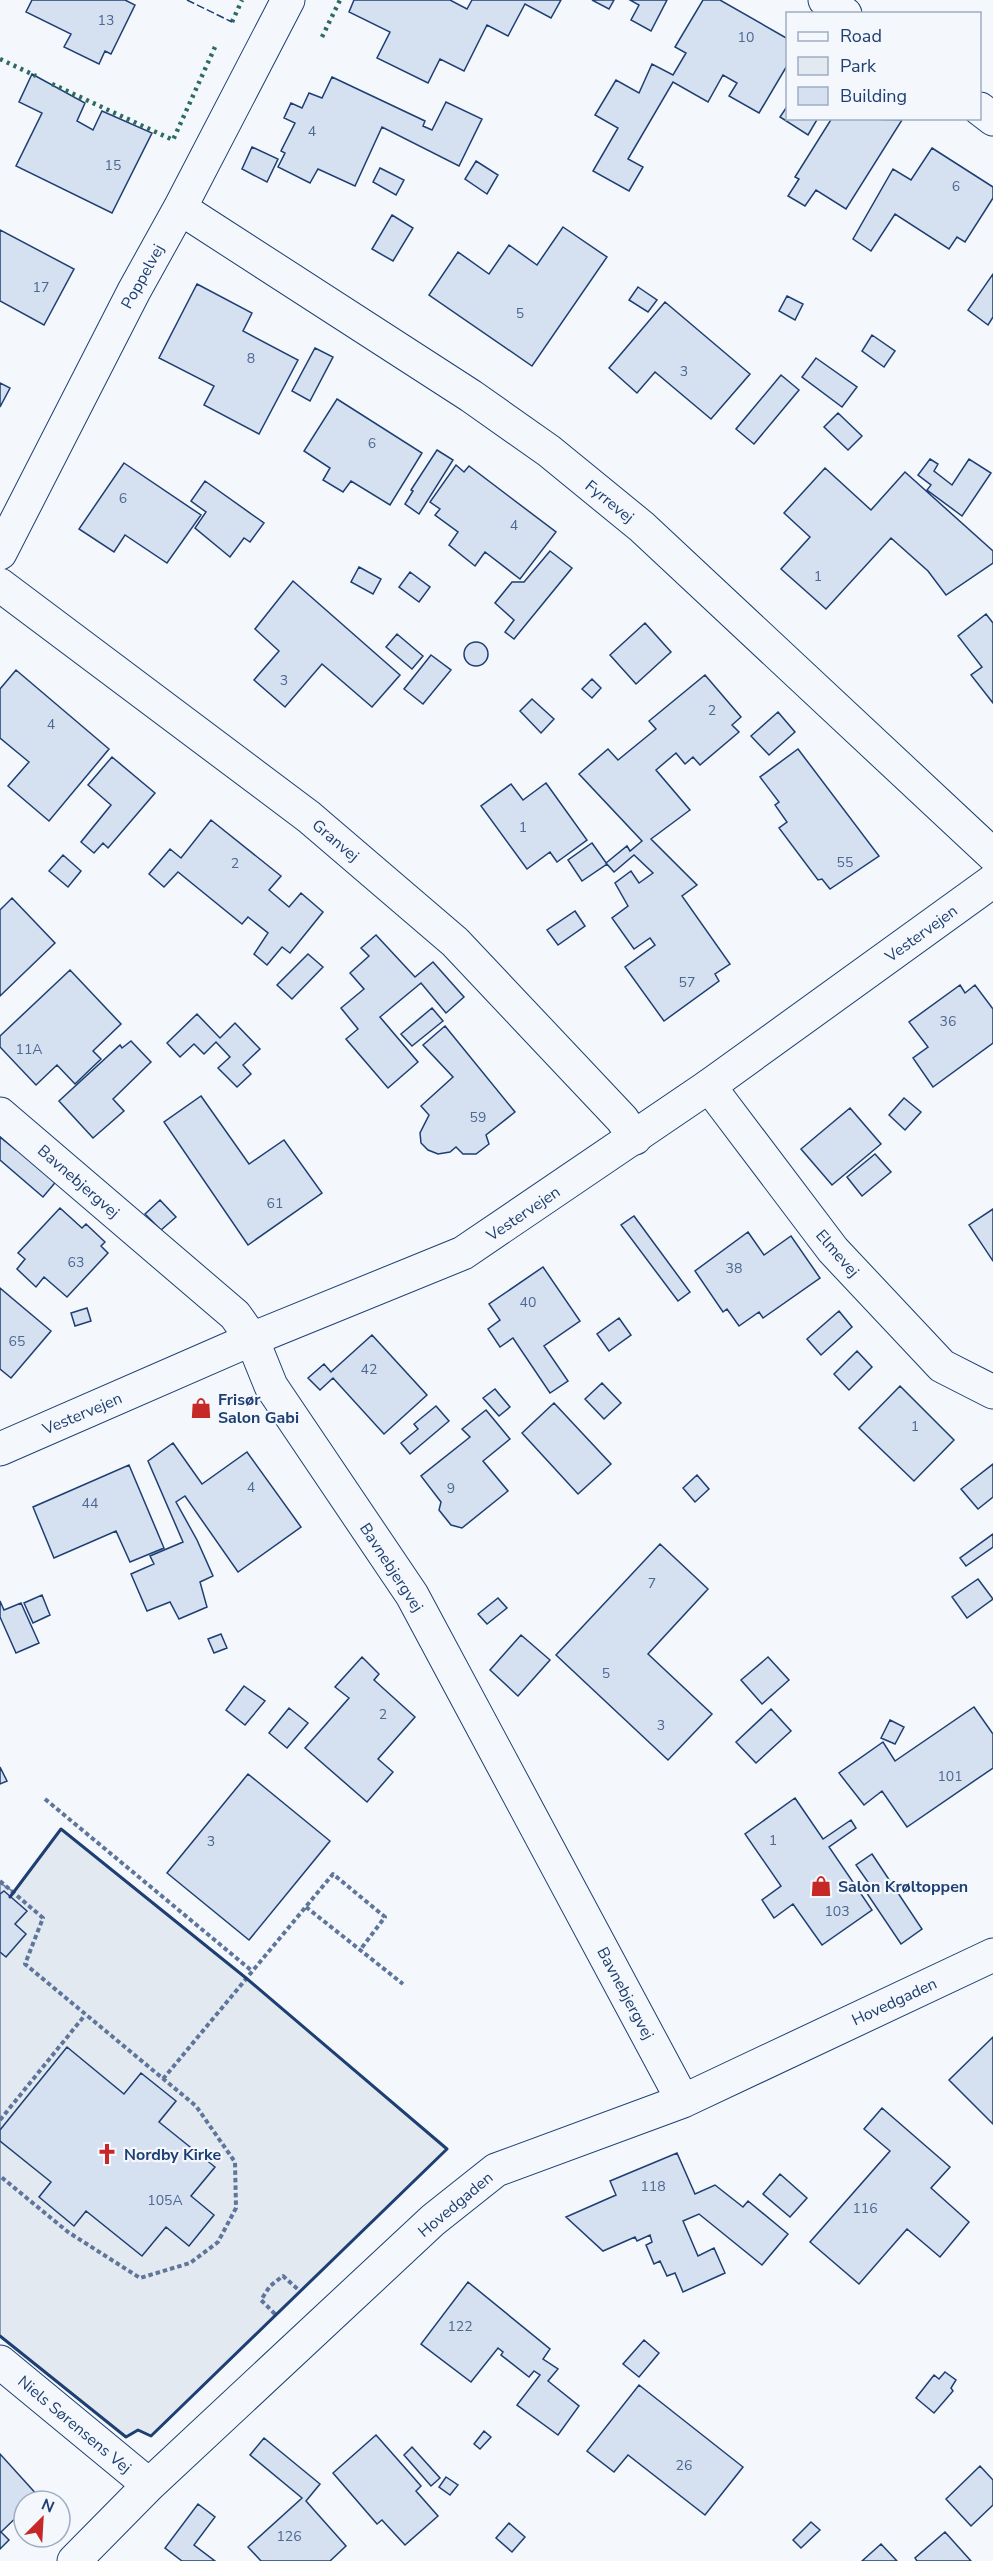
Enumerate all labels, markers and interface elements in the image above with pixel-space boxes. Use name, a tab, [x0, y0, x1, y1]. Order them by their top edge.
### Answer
house number: 13	[98, 11, 114, 30]
legend	[786, 12, 981, 120]
text: Road	[840, 24, 882, 48]
house number: 10	[738, 28, 754, 47]
text: Park	[840, 54, 877, 78]
text: Building	[840, 84, 907, 108]
house number: 4	[308, 122, 316, 141]
house number: 15	[105, 156, 121, 175]
house number: 6	[952, 177, 960, 196]
street label: Poppelvej	[116, 240, 170, 313]
house number: 17	[33, 278, 49, 297]
house number: 5	[516, 304, 524, 323]
house number: 8	[247, 349, 255, 368]
house number: 3	[680, 362, 688, 381]
house number: 6	[368, 434, 376, 453]
street label: Fyrrevej	[580, 475, 638, 528]
house number: 6	[119, 489, 127, 508]
house number: 4	[510, 516, 518, 535]
house number: 1	[814, 567, 822, 586]
house number: 3	[280, 671, 288, 690]
house number: 2	[708, 701, 716, 720]
house number: 4	[47, 715, 55, 734]
street label: Granvej	[307, 815, 364, 867]
house number: 1	[519, 818, 527, 837]
house number: 55	[837, 853, 853, 872]
house number: 2	[231, 854, 239, 873]
street label: Vestervejen	[880, 900, 962, 968]
house number: 57	[679, 973, 695, 992]
house number: 36	[940, 1012, 956, 1031]
house number: 11A	[15, 1040, 43, 1059]
house number: 59	[470, 1108, 486, 1127]
street label: Bavnebjergvej	[33, 1140, 124, 1224]
street label: Vestervejen	[482, 1181, 565, 1247]
house number: 61	[267, 1194, 283, 1213]
street label: Elmevej	[810, 1225, 864, 1282]
house number: 63	[68, 1253, 84, 1272]
house number: 38	[726, 1259, 742, 1278]
house number: 40	[520, 1293, 536, 1312]
house number: 65	[9, 1332, 25, 1351]
house number: 42	[361, 1360, 377, 1379]
street label: Vestervejen	[38, 1387, 126, 1441]
place label: Frisør Salon Gabi	[218, 1389, 299, 1429]
shop icon: Frisør Salon Gabi	[189, 1396, 213, 1420]
house number: 1	[911, 1417, 919, 1436]
house number: 4	[247, 1478, 255, 1497]
house number: 9	[447, 1479, 455, 1498]
house number: 44	[82, 1494, 98, 1513]
street label: Bavnebjergvej	[354, 1519, 428, 1616]
house number: 7	[648, 1574, 656, 1593]
house number: 5	[602, 1664, 610, 1683]
house number: 2	[379, 1705, 387, 1724]
house number: 3	[657, 1716, 665, 1735]
house number: 101	[937, 1767, 963, 1786]
house number: 1	[769, 1831, 777, 1850]
house number: 3	[207, 1832, 215, 1851]
shop icon: Salon Krøltoppen	[809, 1874, 833, 1898]
place label: Salon Krøltoppen	[838, 1876, 968, 1898]
house number: 103	[824, 1902, 850, 1921]
street label: Bavnebjergvej	[591, 1943, 659, 2044]
street label: Hovedgaden	[848, 1973, 941, 2031]
church icon: Nordby Kirke	[95, 2142, 119, 2166]
place label: Nordby Kirke	[124, 2144, 221, 2166]
street label: Hovedgaden	[413, 2167, 498, 2243]
house number: 118	[640, 2177, 666, 2196]
house number: 105A	[147, 2191, 183, 2210]
house number: 116	[852, 2199, 878, 2218]
house number: 122	[447, 2317, 473, 2336]
street label: Niels Sørensens Vej	[13, 2371, 136, 2479]
house number: 26	[676, 2456, 692, 2475]
north arrow	[12, 2489, 72, 2549]
text: N	[38, 2494, 58, 2519]
house number: 126	[276, 2527, 302, 2546]

